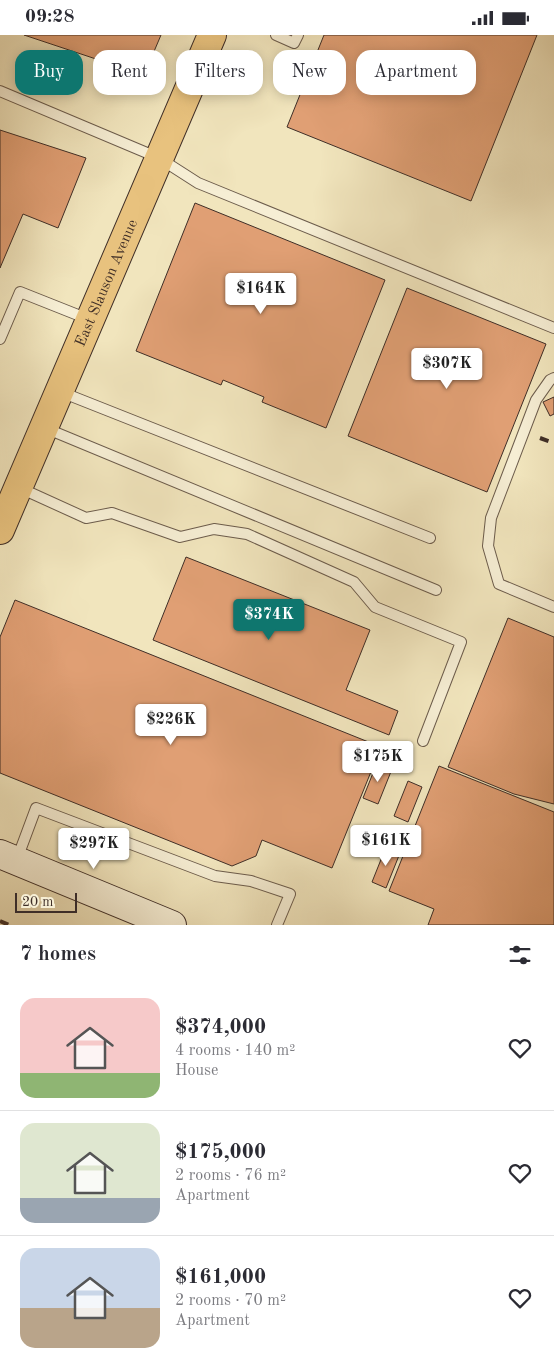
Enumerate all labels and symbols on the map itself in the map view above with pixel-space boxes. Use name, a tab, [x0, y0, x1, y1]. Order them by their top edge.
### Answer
street label: East Slauson Avenue	[74, 218, 141, 349]
pin: $164K	[226, 273, 296, 315]
pin: $307K	[412, 347, 482, 390]
pin: $374K	[234, 599, 304, 641]
pin: $226K	[136, 703, 206, 746]
pin: $175K	[343, 741, 413, 783]
pin: $161K	[351, 825, 421, 867]
pin: $297K	[59, 827, 129, 870]
scale bar	[15, 890, 78, 913]

